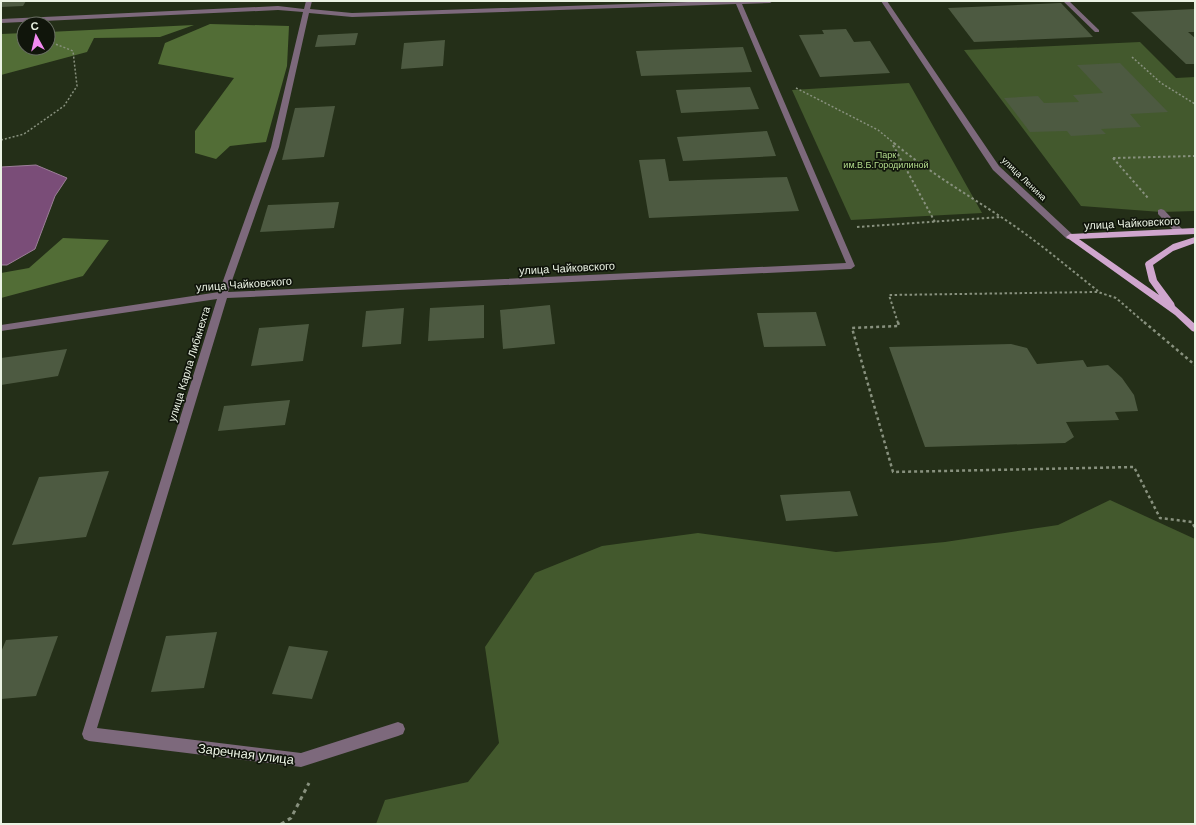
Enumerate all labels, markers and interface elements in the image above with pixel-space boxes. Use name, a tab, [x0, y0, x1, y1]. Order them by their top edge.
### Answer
north arrow	[16, 16, 56, 56]
text: С	[30, 20, 39, 33]
park label: Парк им.В.Б.Городилиной	[843, 150, 929, 170]
street label: улица Ленина	[1000, 155, 1048, 203]
street label: улица Чайковского	[1084, 214, 1180, 232]
street label: улица Чайковского	[519, 259, 615, 277]
street label: улица Чайковского	[196, 275, 292, 293]
street label: улица Карла Либкнехта	[166, 304, 213, 423]
street label: Заречная улица	[197, 741, 296, 767]

